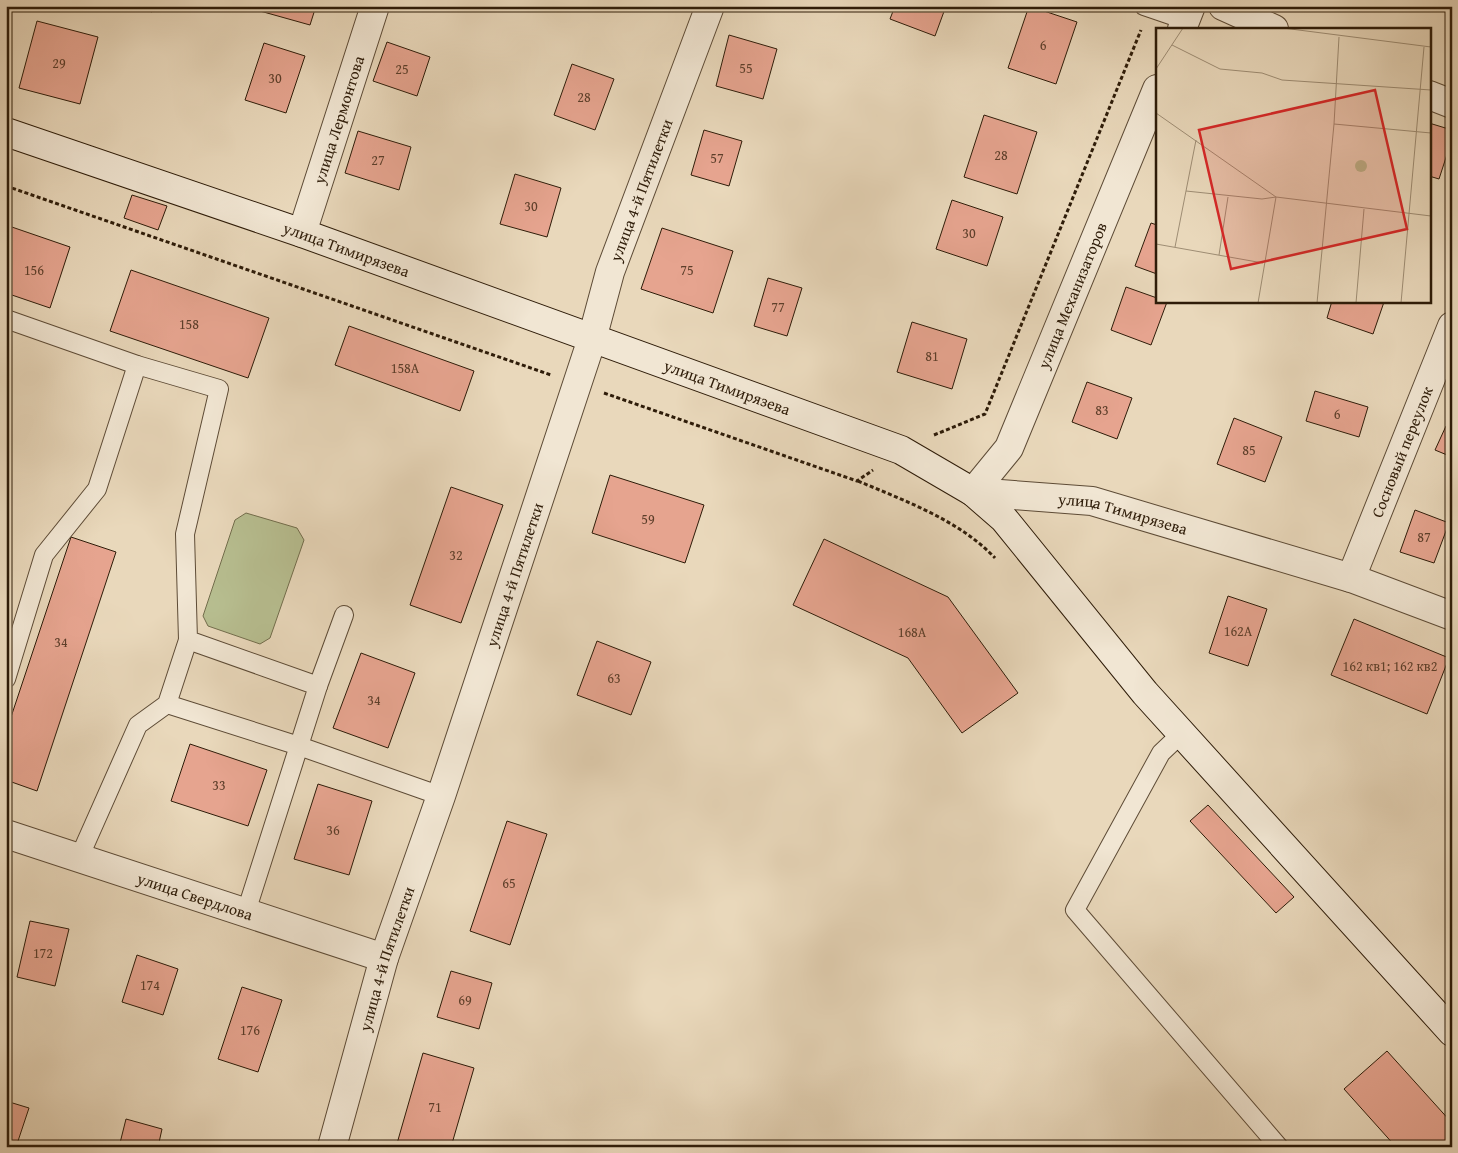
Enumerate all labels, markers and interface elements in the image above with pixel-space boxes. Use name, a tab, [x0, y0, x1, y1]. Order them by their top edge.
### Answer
inset map	[1156, 28, 1430, 302]
house number: 6	[1040, 35, 1047, 55]
street label: улица Лермонтова	[306, 52, 370, 188]
house number: 29	[52, 53, 66, 73]
house number: 55	[739, 58, 753, 78]
house number: 25	[395, 59, 409, 79]
house number: 30	[268, 68, 282, 88]
house number: 28	[577, 87, 591, 107]
street label: улица 4-й Пятилетки	[603, 115, 679, 266]
house number: 28	[994, 145, 1008, 165]
house number: 57	[710, 148, 724, 168]
house number: 27	[371, 150, 385, 170]
house number: 30	[524, 196, 538, 216]
street label: улица Тимирязева	[279, 215, 413, 283]
street label: улица Механизаторов	[1031, 218, 1113, 373]
house number: 30	[962, 223, 976, 243]
house number: 156	[24, 260, 44, 280]
house number: 75	[680, 260, 694, 280]
house number: 77	[771, 297, 785, 317]
house number: 158	[179, 314, 199, 334]
house number: 81	[925, 346, 939, 366]
street label: улица Тимирязева	[660, 353, 794, 421]
house number: 158А	[391, 358, 420, 378]
street label: Сосновый переулок	[1364, 382, 1439, 521]
house number: 83	[1095, 400, 1109, 420]
house number: 6	[1334, 404, 1341, 424]
house number: 85	[1242, 440, 1256, 460]
street label: улица Тимирязева	[1056, 486, 1191, 541]
street label: улица 4-й Пятилетки	[479, 499, 549, 651]
house number: 59	[641, 509, 655, 529]
house number: 87	[1417, 527, 1431, 547]
house number: 32	[449, 545, 463, 565]
house number: 162А	[1224, 621, 1253, 641]
house number: 168А	[898, 622, 927, 642]
house number: 34	[54, 632, 68, 652]
house number: 162 кв1; 162 кв2	[1343, 656, 1437, 676]
house number: 63	[607, 668, 621, 688]
house number: 34	[367, 690, 381, 710]
house number: 33	[212, 775, 226, 795]
house number: 36	[326, 820, 340, 840]
street label: улица Свердлова	[133, 866, 256, 926]
house number: 65	[502, 873, 516, 893]
street label: улица 4-й Пятилетки	[352, 883, 420, 1035]
house number: 172	[33, 943, 53, 963]
house number: 174	[140, 975, 160, 995]
house number: 69	[458, 990, 472, 1010]
house number: 176	[240, 1020, 260, 1040]
house number: 71	[428, 1097, 442, 1117]

